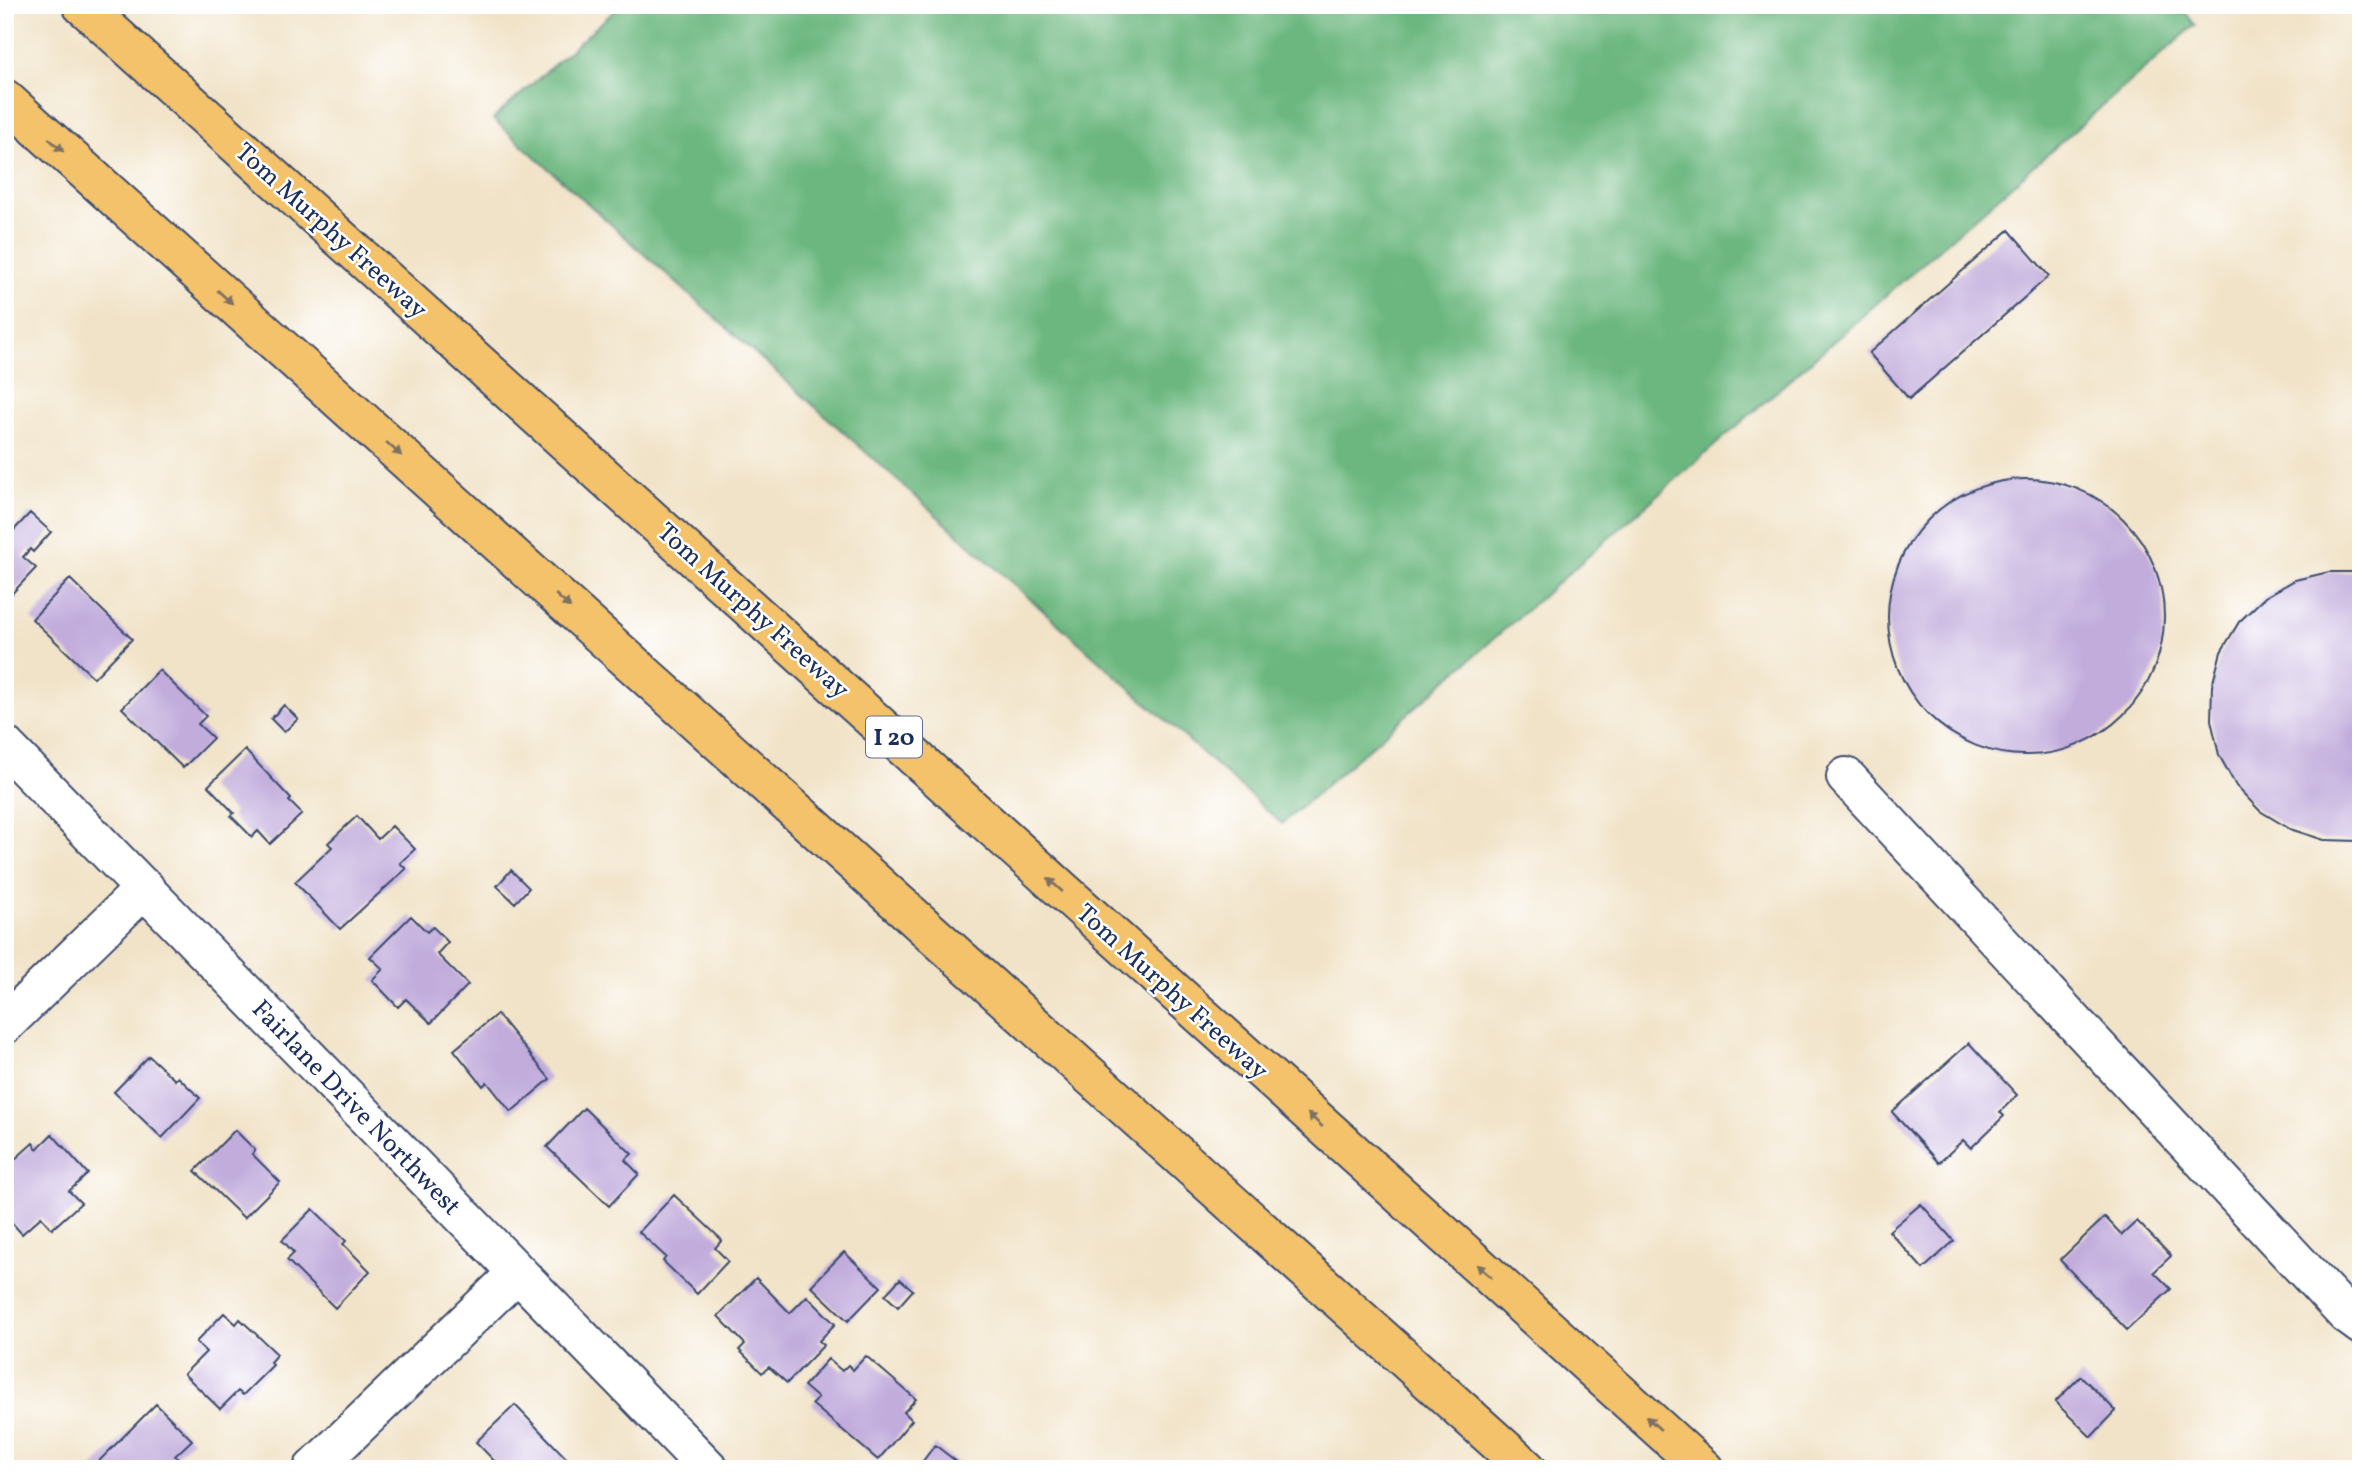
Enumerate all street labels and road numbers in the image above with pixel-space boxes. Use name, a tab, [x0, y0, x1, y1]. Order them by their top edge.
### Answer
street label: Tom Murphy Freeway	[227, 135, 435, 328]
street label: Tom Murphy Freeway	[649, 515, 857, 708]
road number: I 20	[866, 716, 922, 758]
street label: Tom Murphy Freeway	[1068, 896, 1276, 1089]
street label: Fairlane Drive Northwest	[243, 992, 468, 1224]

